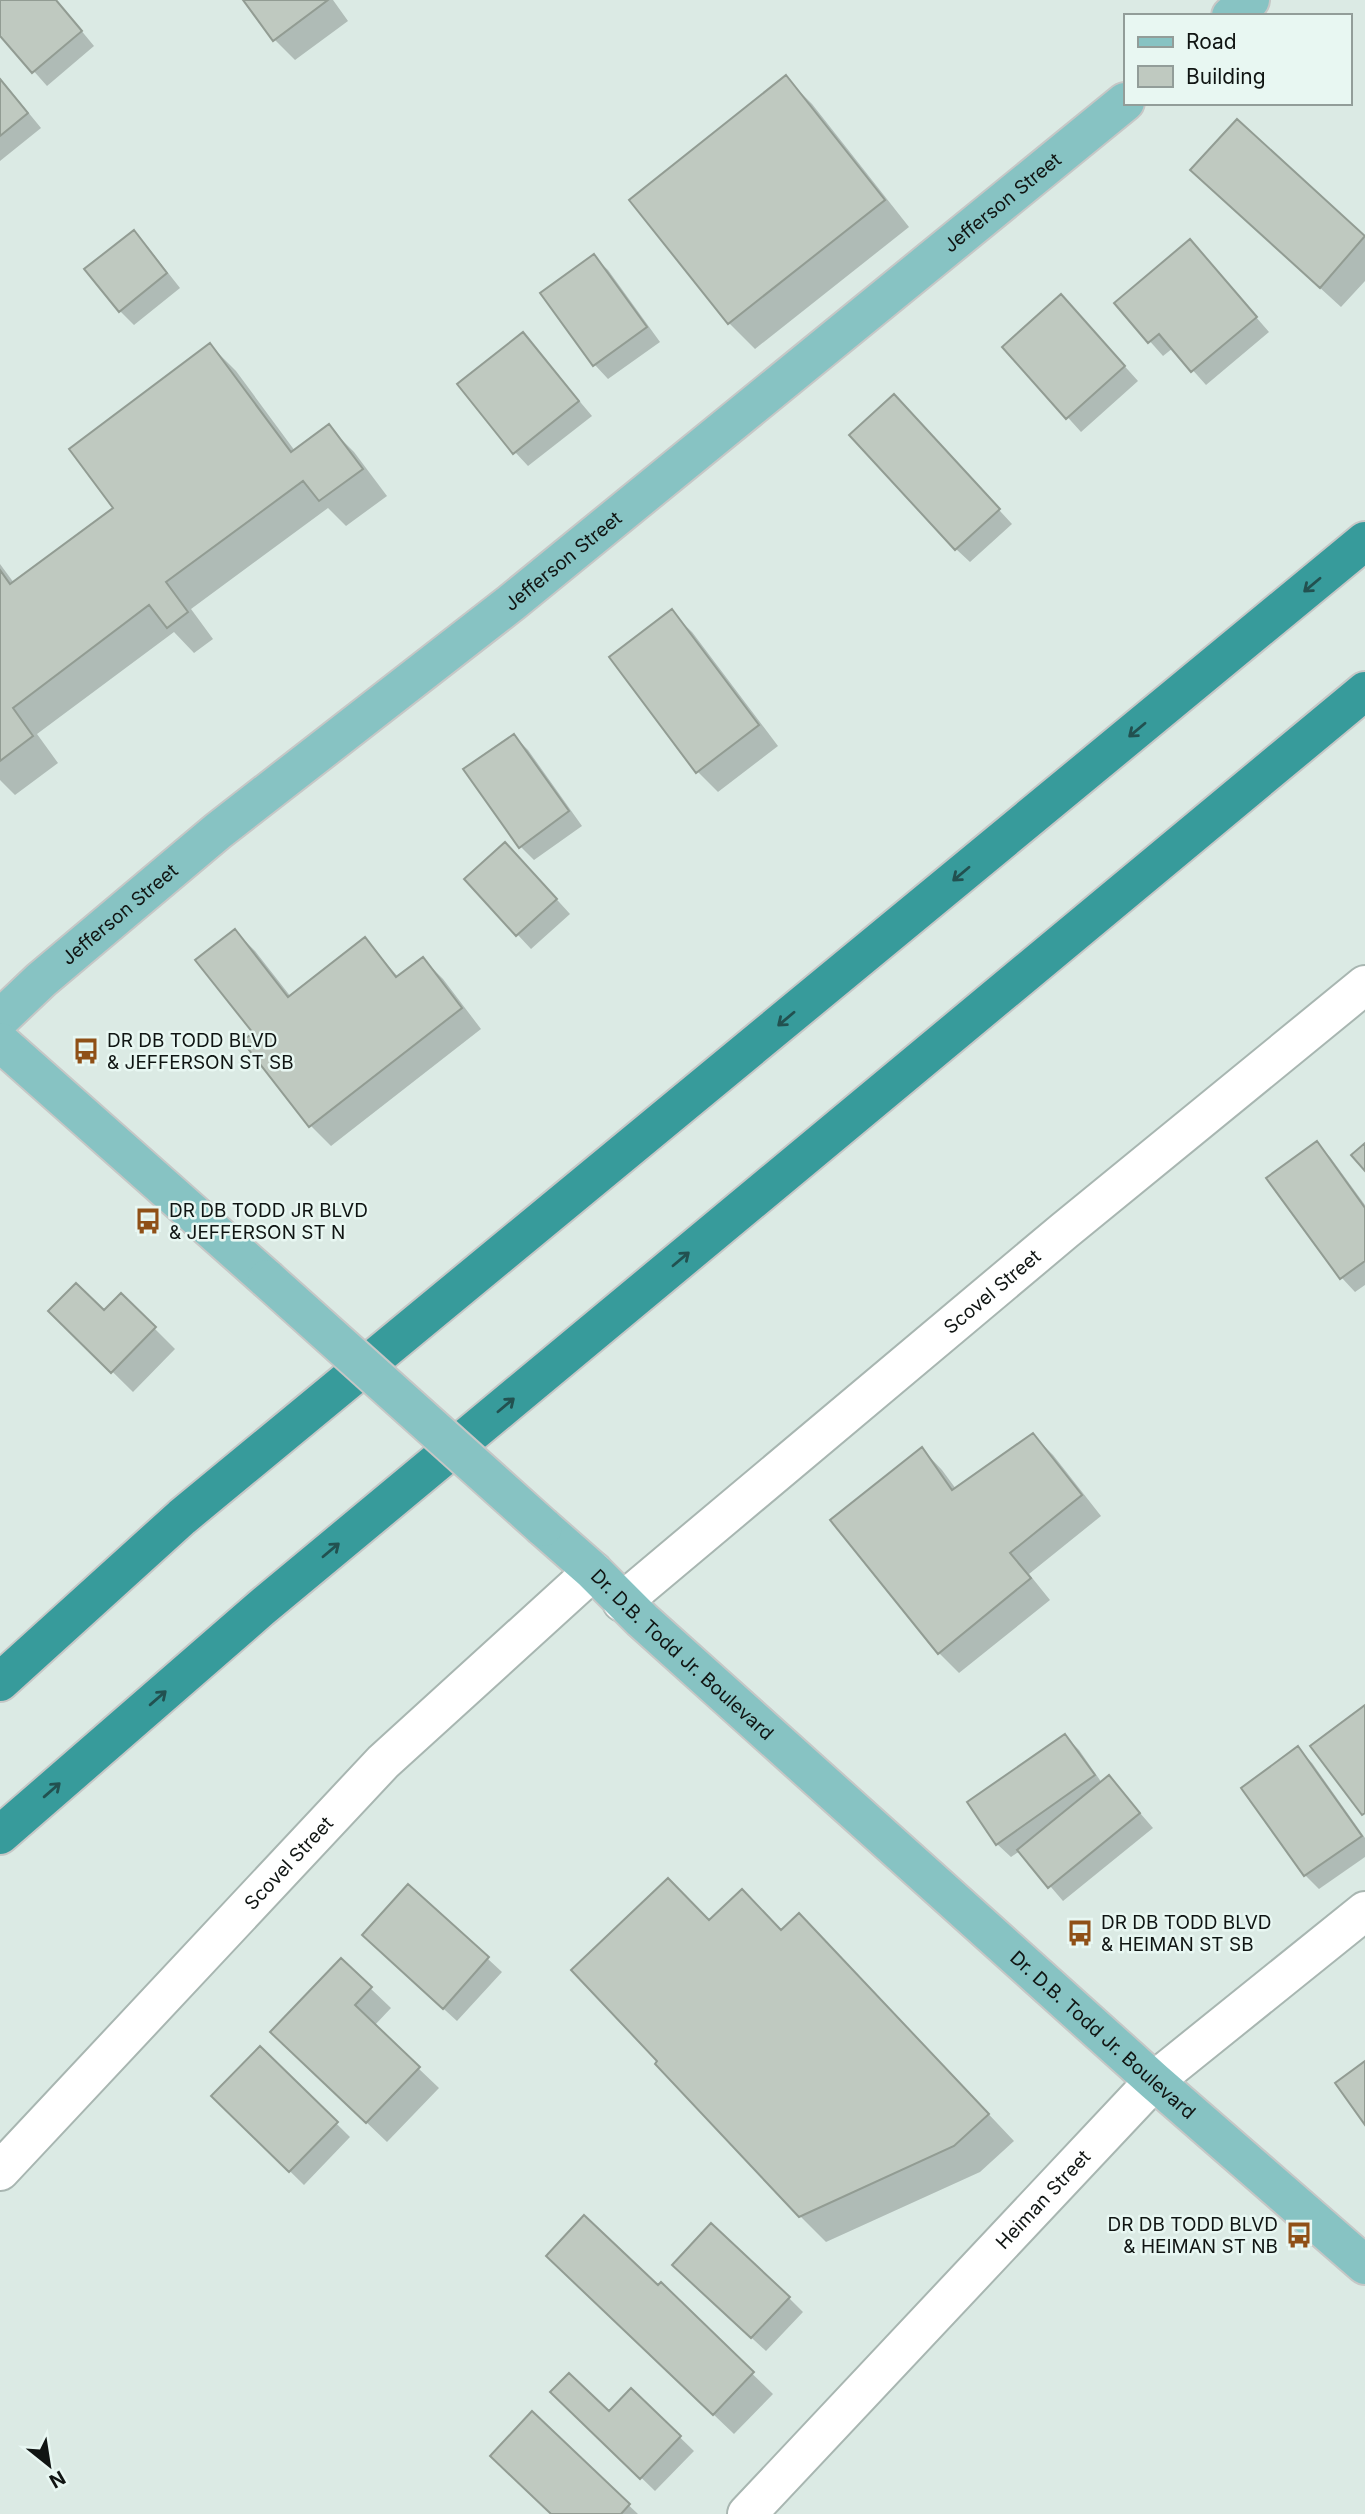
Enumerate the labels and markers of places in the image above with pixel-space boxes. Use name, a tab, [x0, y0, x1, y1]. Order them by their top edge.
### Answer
place label: DR DB TODD BLVD & JEFFERSON ST SB	[107, 1029, 294, 1074]
bus stop icon: DR DB TODD BLVD & JEFFERSON ST SB	[71, 1036, 101, 1066]
place label: DR DB TODD JR BLVD & JEFFERSON ST N	[169, 1199, 368, 1244]
bus stop icon: DR DB TODD JR BLVD & JEFFERSON ST N	[133, 1206, 163, 1236]
place label: DR DB TODD BLVD & HEIMAN ST SB	[1101, 1911, 1271, 1956]
bus stop icon: DR DB TODD BLVD & HEIMAN ST SB	[1065, 1918, 1095, 1948]
place label: DR DB TODD BLVD & HEIMAN ST NB	[1108, 2213, 1278, 2258]
bus stop icon: DR DB TODD BLVD & HEIMAN ST NB	[1284, 2220, 1314, 2250]

